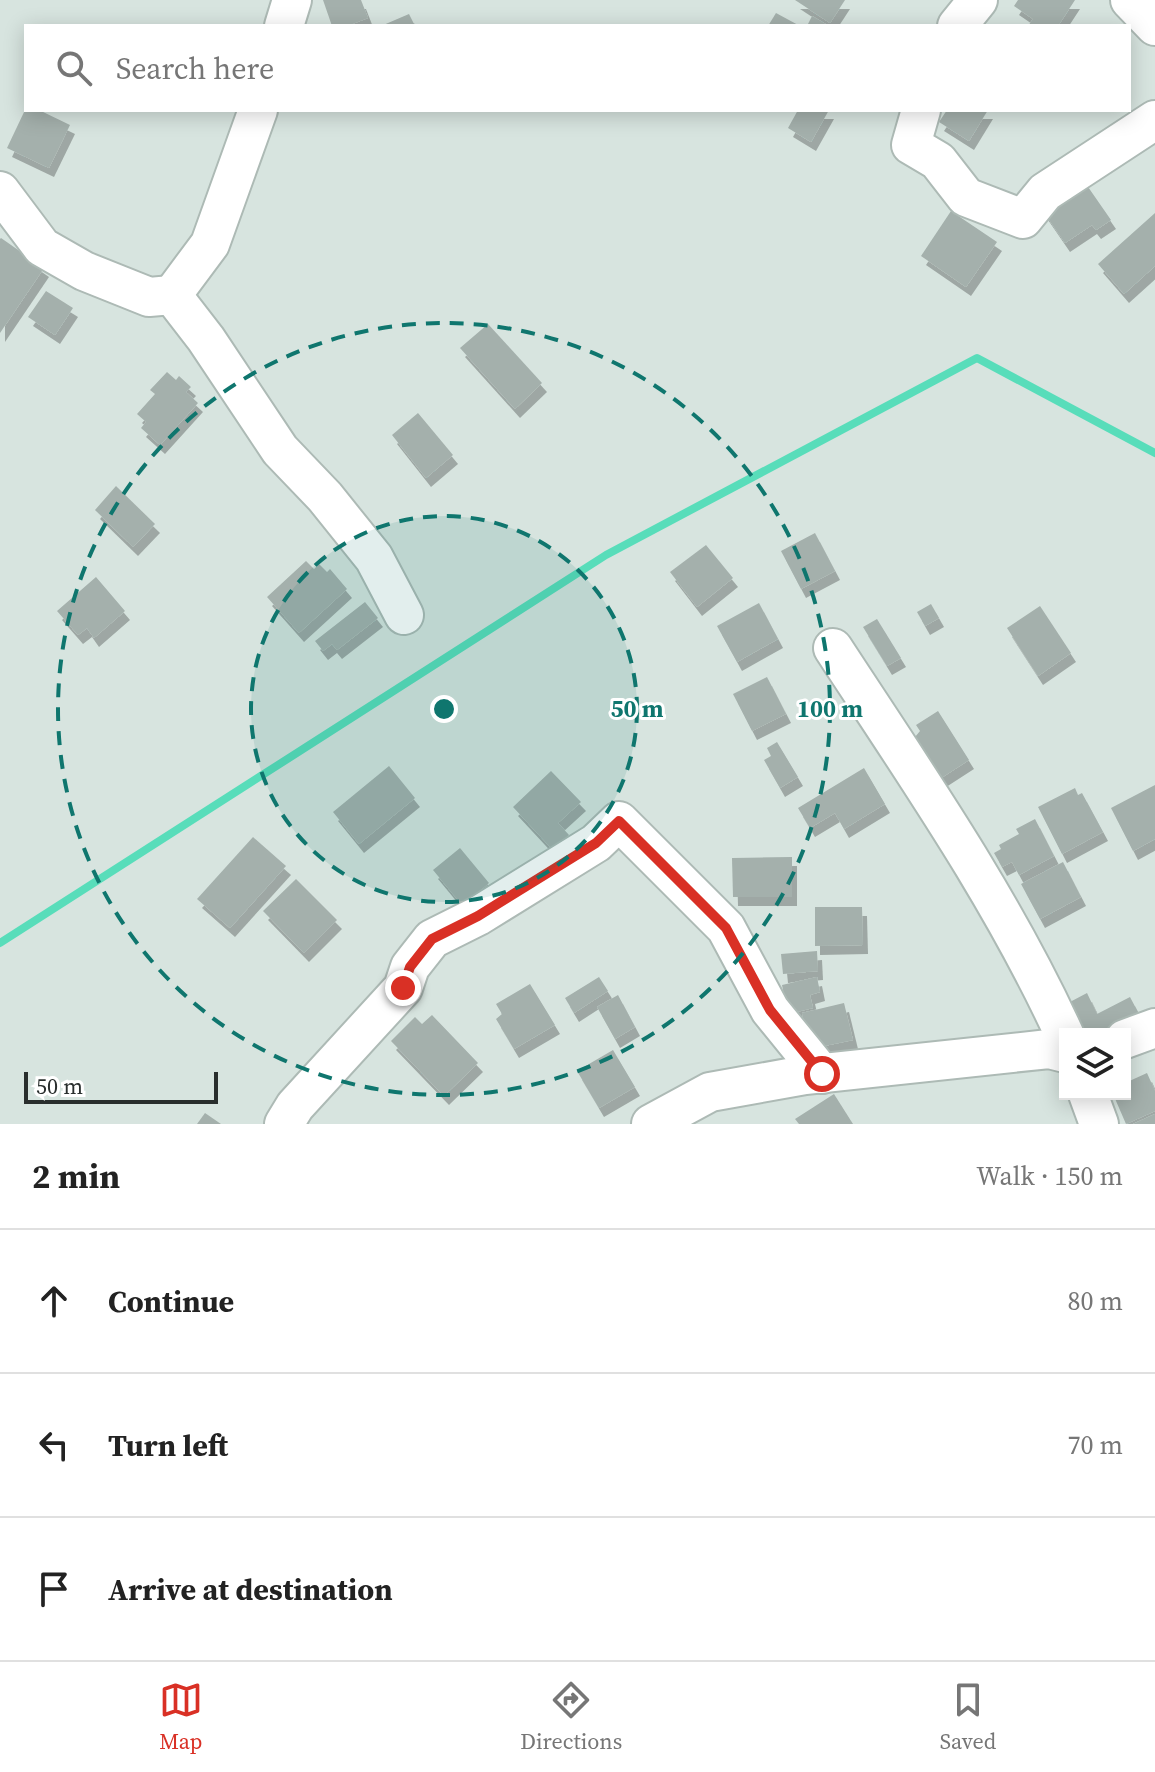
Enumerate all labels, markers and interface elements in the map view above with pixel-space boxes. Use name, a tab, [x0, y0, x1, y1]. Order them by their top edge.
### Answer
search box	[24, 24, 1131, 112]
icon: search	[52, 46, 96, 90]
text: Search here	[116, 48, 274, 89]
text: 50 m	[611, 692, 664, 725]
text: 100 m	[797, 692, 863, 725]
centre of rings	[430, 695, 458, 723]
route end	[385, 970, 421, 1006]
map controls	[1059, 1028, 1131, 1100]
button: layers	[1059, 1028, 1131, 1100]
route start	[804, 1056, 840, 1092]
scale bar	[24, 1068, 218, 1104]
text: 50 m	[36, 1071, 83, 1101]
text: 2 min	[32, 1153, 120, 1199]
text: Walk · 150 m	[976, 1158, 1123, 1194]
icon: ahead	[32, 1279, 76, 1323]
text: Continue	[108, 1281, 234, 1322]
text: 80 m	[1068, 1283, 1123, 1319]
icon: left	[32, 1423, 76, 1467]
text: Turn left	[108, 1425, 228, 1466]
text: 70 m	[1068, 1427, 1123, 1463]
icon: arrive	[32, 1567, 76, 1611]
text: Arrive at destination	[108, 1569, 393, 1610]
tab: Map	[159, 1678, 203, 1756]
tab: Directions	[520, 1678, 622, 1756]
tab: Saved	[940, 1678, 996, 1756]

